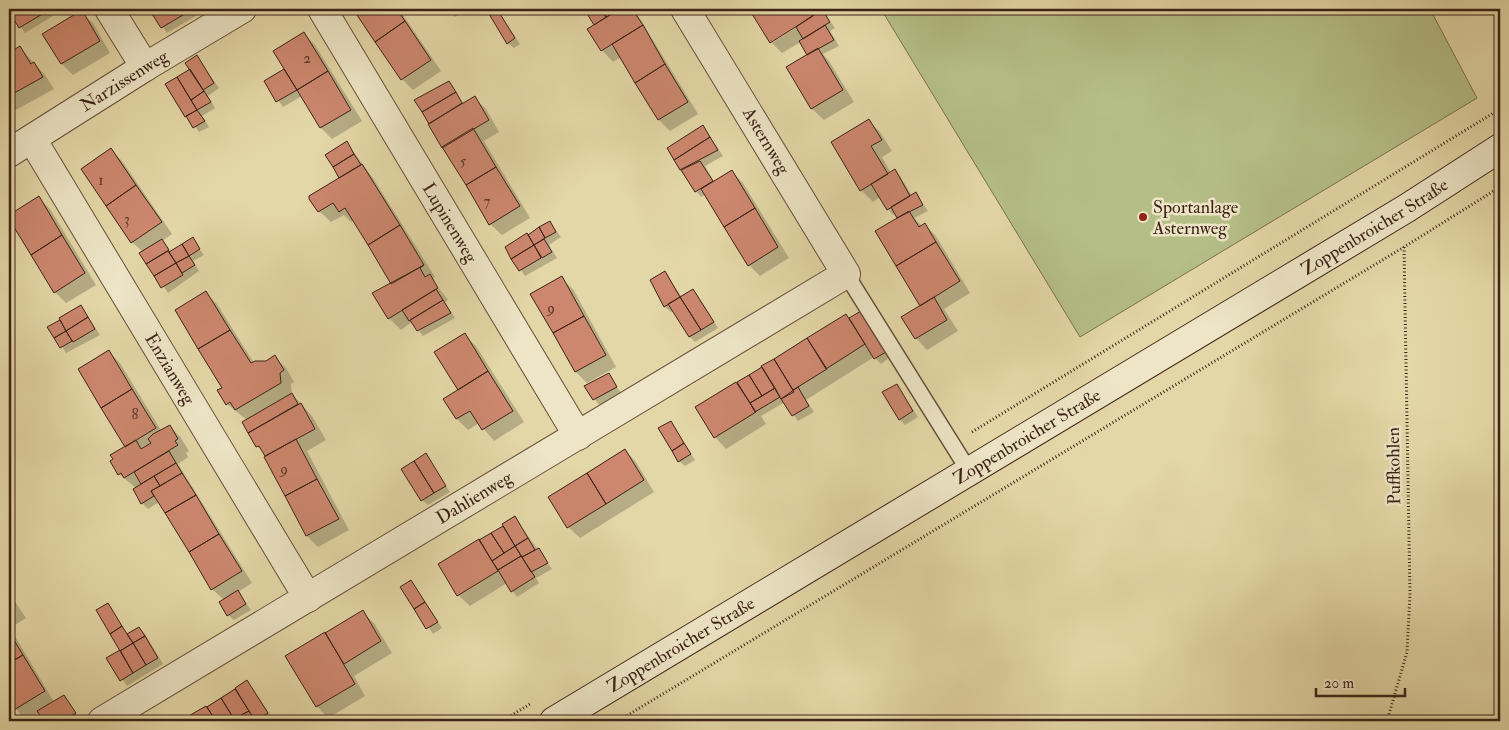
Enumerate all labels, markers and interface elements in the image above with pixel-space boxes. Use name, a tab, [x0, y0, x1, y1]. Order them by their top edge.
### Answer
street label: Narzissenweg	[76, 44, 173, 117]
house number: 2	[303, 49, 311, 68]
street label: Asternweg	[737, 102, 796, 180]
house number: 5	[460, 152, 467, 171]
house number: 1	[98, 171, 104, 190]
street label: Zoppenbroicher Straße	[1297, 173, 1453, 280]
street label: Lupinenweg	[417, 178, 483, 268]
house number: 7	[484, 192, 491, 211]
place label: Sportanlage Asternweg	[1152, 196, 1239, 240]
house number: 3	[124, 210, 130, 229]
marker: Sportanlage Asternweg	[1137, 211, 1149, 223]
house number: 9	[546, 299, 555, 318]
street label: Enzianweg	[140, 329, 201, 410]
street label: Zoppenbroicher Straße	[949, 383, 1105, 490]
house number: 8	[131, 405, 139, 424]
street label: Puffkohlen	[1382, 427, 1406, 505]
house number: 9	[279, 460, 288, 479]
street label: Dahlienweg	[432, 465, 517, 529]
street label: Zoppenbroicher Straße	[603, 591, 759, 698]
scale bar	[1316, 665, 1405, 697]
text: 20 m	[1324, 674, 1354, 693]

